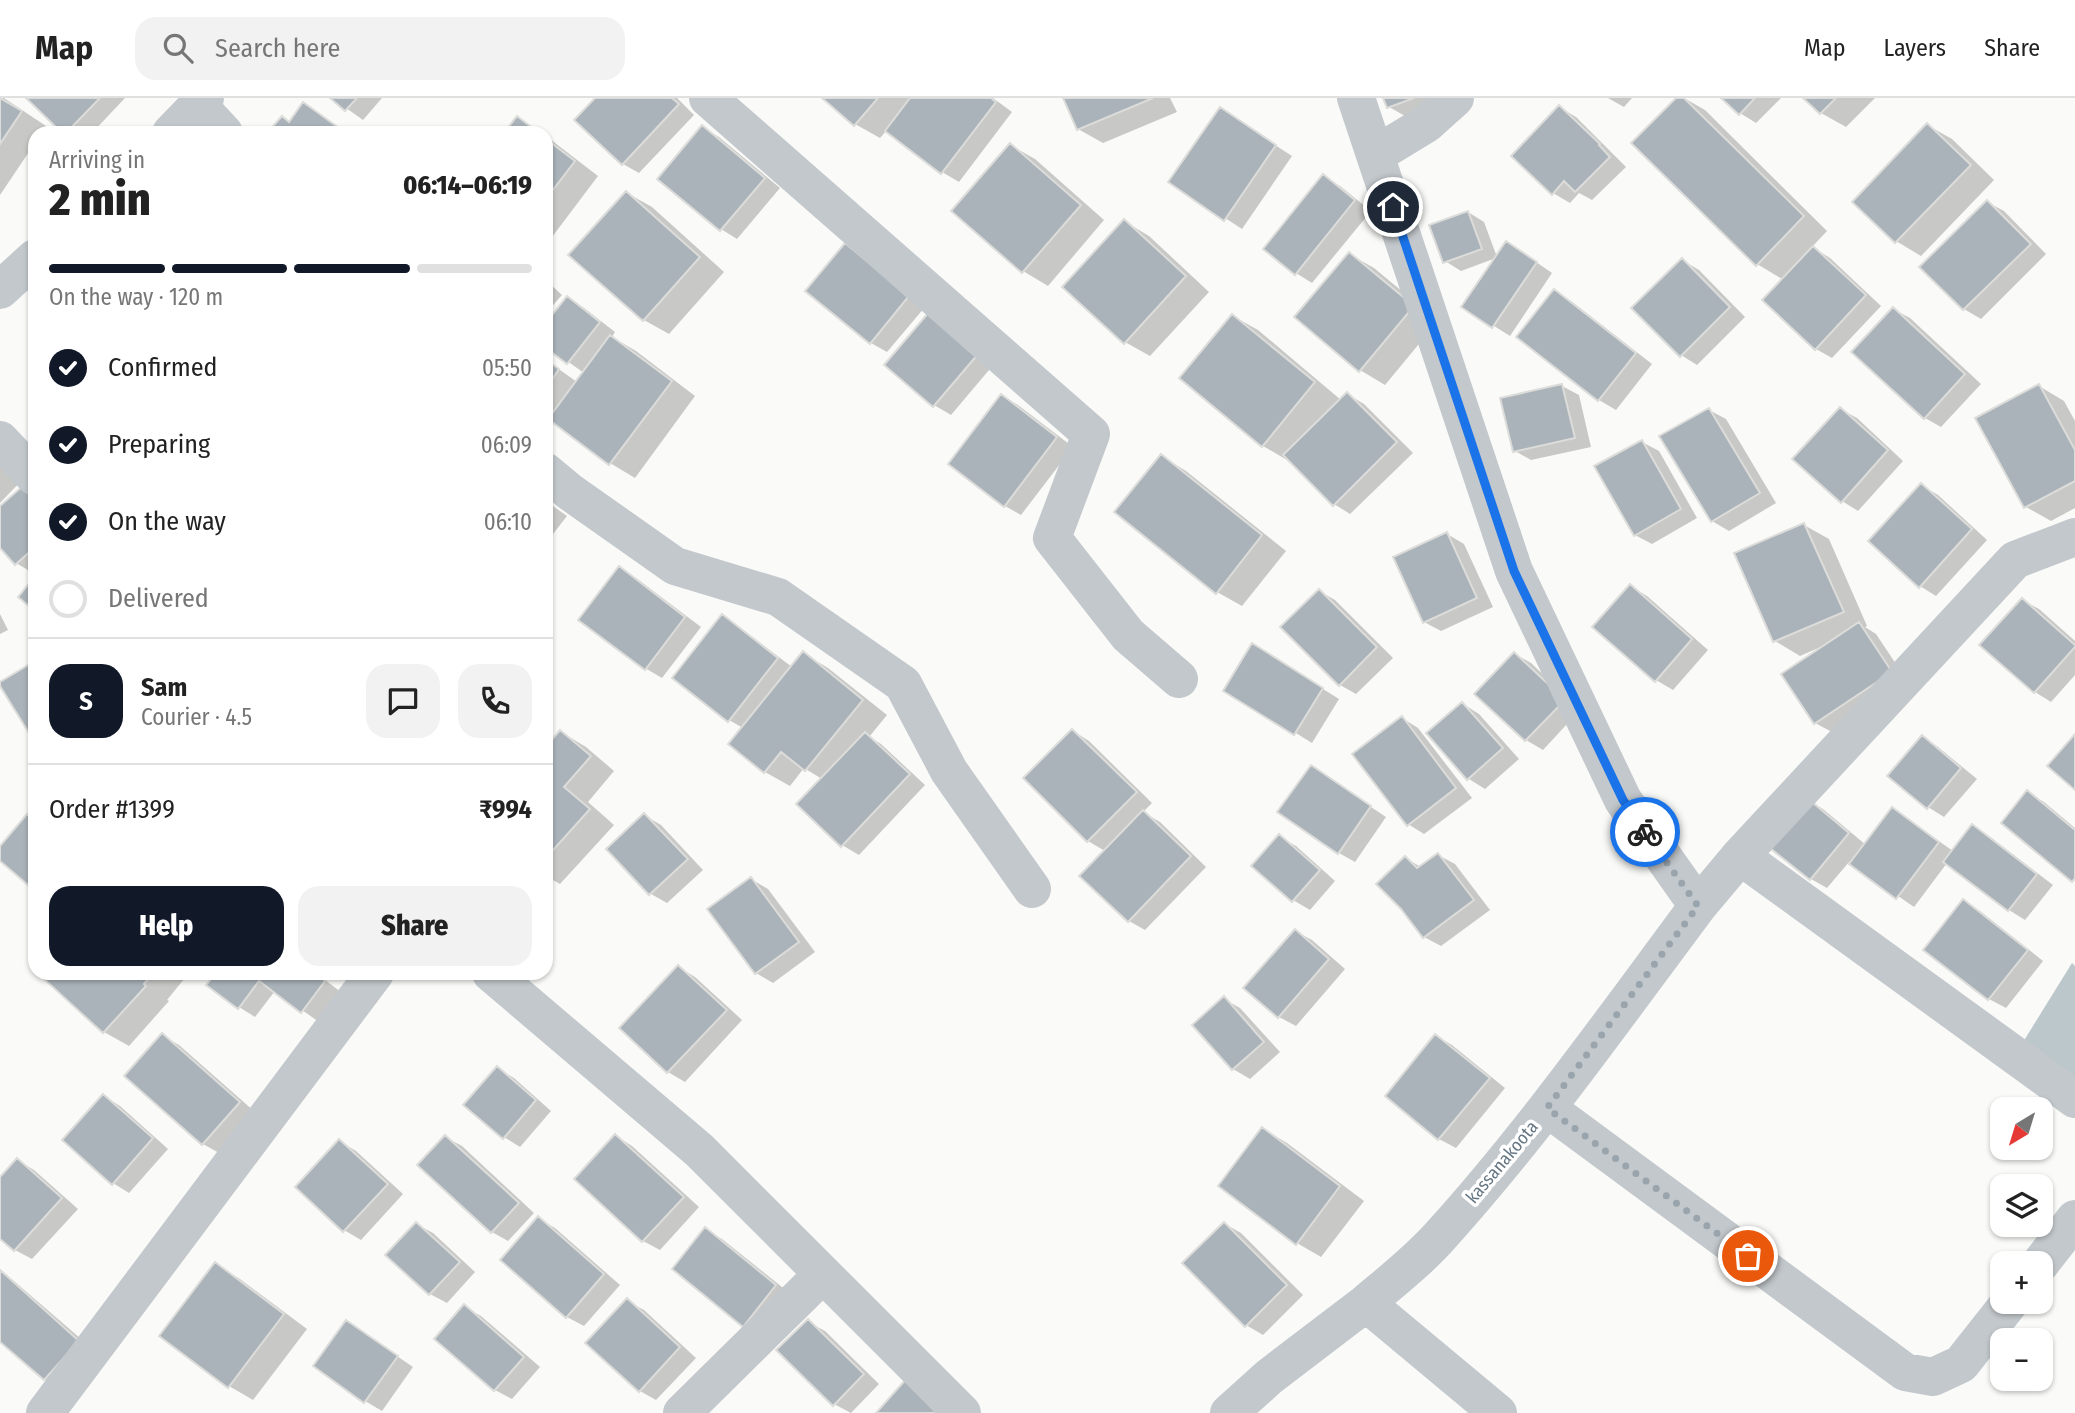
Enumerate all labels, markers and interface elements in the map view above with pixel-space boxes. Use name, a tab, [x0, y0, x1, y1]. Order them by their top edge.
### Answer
search box	[135, 17, 625, 80]
text: Map	[35, 28, 93, 68]
icon: search	[159, 29, 197, 67]
text: Search here	[215, 33, 340, 64]
text: Map	[1804, 34, 1846, 62]
text: Layers	[1884, 34, 1946, 62]
text: Share	[1984, 34, 2040, 62]
text: Arriving in	[49, 146, 145, 174]
text: 06:14–06:19	[403, 170, 532, 201]
text: 2 min	[49, 172, 151, 227]
pin	[1363, 177, 1423, 237]
icon: home	[1374, 188, 1412, 226]
text: On the way · 120 m	[49, 283, 223, 311]
icon: check	[49, 349, 87, 387]
text: Confirmed	[108, 352, 218, 383]
text: 05:50	[482, 354, 532, 382]
icon: check	[49, 426, 87, 464]
text: Preparing	[108, 429, 210, 460]
text: 06:09	[481, 431, 532, 459]
icon: check	[49, 503, 87, 541]
text: On the way	[108, 506, 226, 537]
text: 06:10	[484, 508, 532, 536]
text: Delivered	[108, 583, 209, 614]
button: chat	[366, 664, 440, 738]
button: phone	[458, 664, 532, 738]
text: Sam	[141, 672, 187, 703]
text: S	[79, 686, 93, 717]
text: Courier · 4.5	[141, 703, 252, 731]
text: Order #1399	[49, 794, 175, 825]
text: ₹994	[479, 794, 532, 825]
courier	[1610, 797, 1680, 867]
icon: bike	[1626, 813, 1664, 851]
button: Help	[49, 886, 284, 966]
button: Share	[298, 886, 532, 966]
north arrow	[1990, 1097, 2053, 1160]
map controls	[1990, 1097, 2053, 1391]
street label: kassanakoota	[1461, 1116, 1543, 1208]
button: layers	[1990, 1174, 2053, 1237]
pin	[1718, 1226, 1778, 1286]
icon: bag	[1729, 1237, 1767, 1275]
button: +	[1990, 1251, 2053, 1314]
button: −	[1990, 1328, 2053, 1391]

